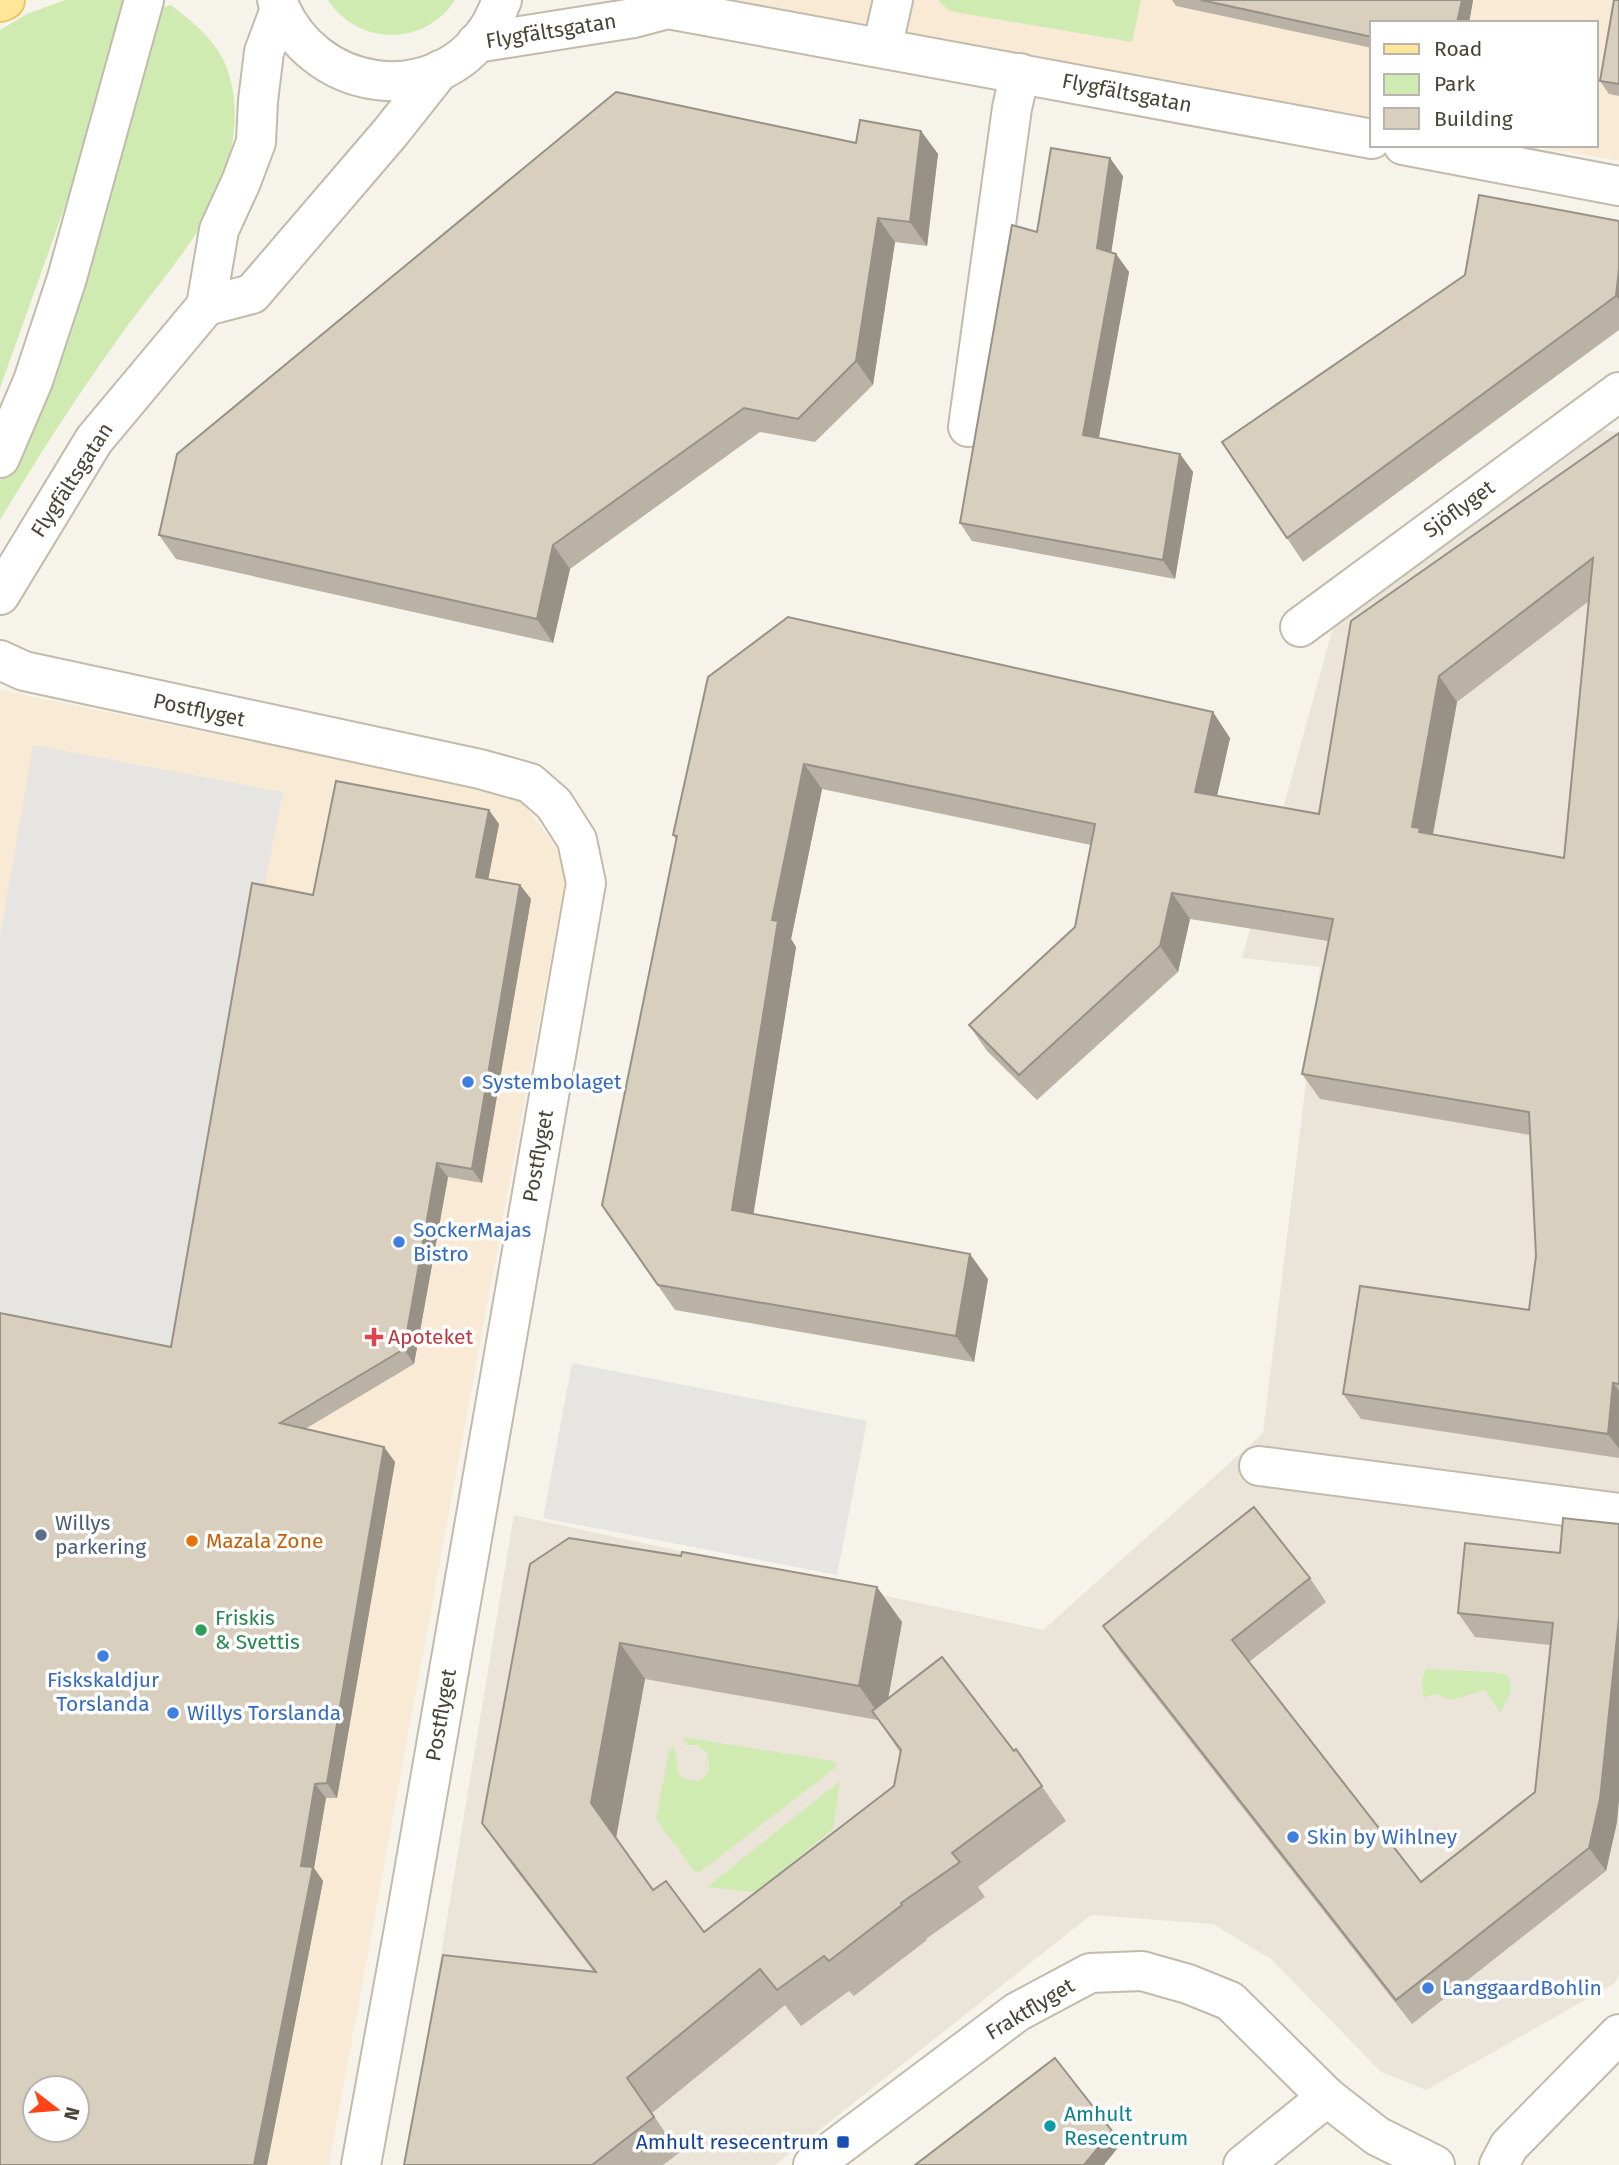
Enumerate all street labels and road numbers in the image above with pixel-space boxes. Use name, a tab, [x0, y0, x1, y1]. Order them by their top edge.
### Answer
street label: Flygfältsgatan	[484, 8, 618, 54]
street label: Flygfältsgatan	[1060, 68, 1194, 118]
street label: Flygfältsgatan	[25, 418, 119, 542]
street label: Sjöflyget	[1418, 474, 1500, 544]
street label: Postflyget	[151, 688, 248, 733]
street label: Postflyget	[517, 1107, 559, 1204]
street label: Postflyget	[420, 1666, 462, 1763]
street label: Fraktflyget	[981, 1972, 1079, 2046]

